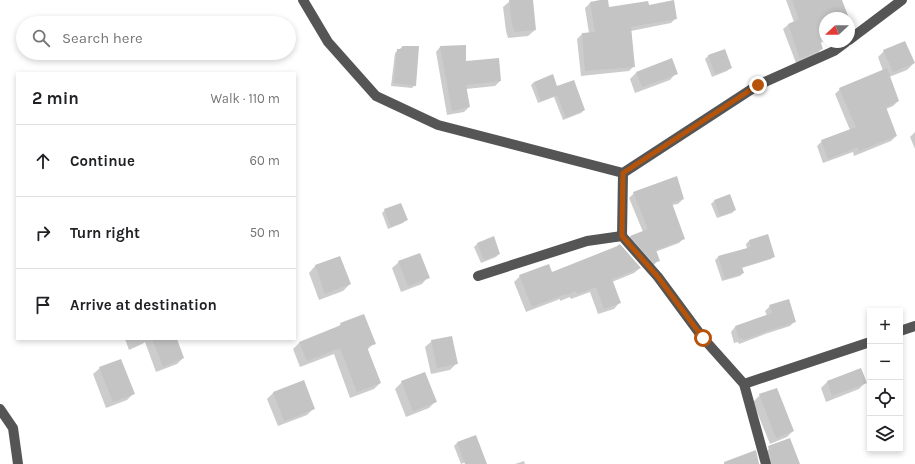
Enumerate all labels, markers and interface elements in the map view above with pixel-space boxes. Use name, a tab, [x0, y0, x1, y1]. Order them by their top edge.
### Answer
north arrow	[819, 12, 855, 48]
search box	[16, 16, 296, 60]
icon: search	[30, 27, 52, 49]
text: Search here	[62, 29, 143, 47]
route end	[749, 76, 767, 94]
text: 2 min	[32, 88, 79, 108]
text: Walk · 110 m	[211, 91, 280, 106]
icon: ahead	[32, 150, 54, 172]
text: Continue	[70, 152, 135, 170]
text: 60 m	[250, 153, 280, 168]
icon: right	[32, 222, 54, 244]
text: Turn right	[70, 224, 140, 242]
text: 50 m	[250, 225, 280, 240]
icon: arrive	[32, 294, 54, 316]
text: Arrive at destination	[70, 296, 217, 314]
map controls	[867, 308, 903, 452]
button: +	[867, 308, 903, 344]
route start	[694, 329, 712, 347]
button: −	[867, 344, 903, 380]
button: locate	[867, 380, 903, 416]
button: layers	[867, 416, 903, 452]

